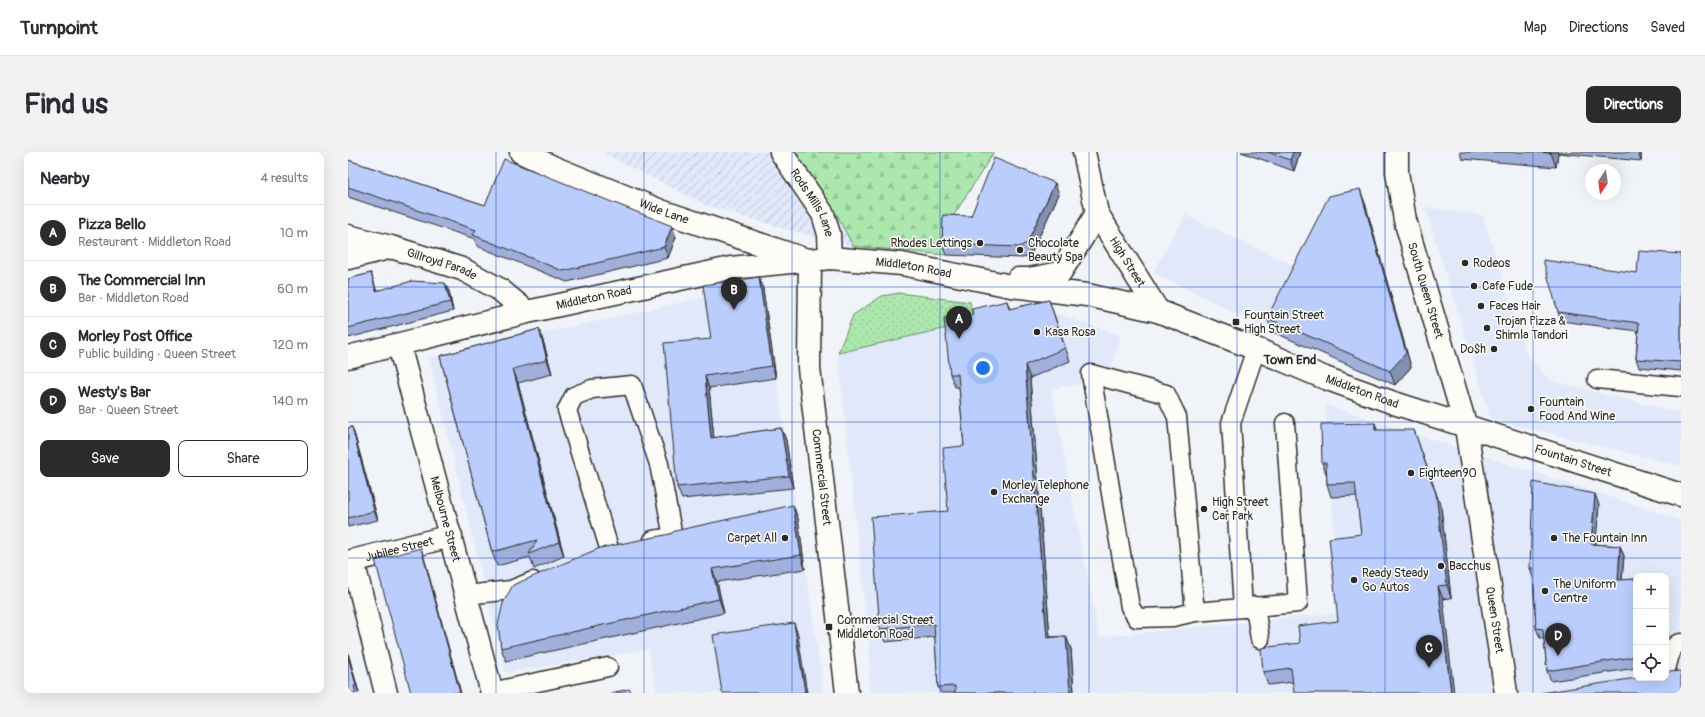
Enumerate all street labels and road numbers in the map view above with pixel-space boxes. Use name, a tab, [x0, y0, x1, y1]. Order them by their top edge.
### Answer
street label: Rods Mills Lane	[787, 166, 836, 239]
street label: Wide Lane	[637, 196, 691, 228]
street label: High Street	[1106, 234, 1148, 290]
street label: South Queen Street	[1404, 241, 1447, 341]
street label: Gillroyd Parade	[405, 245, 480, 284]
street label: Middleton Road	[875, 255, 953, 282]
street label: Middleton Road	[555, 283, 633, 313]
street label: Middleton Road	[1323, 372, 1401, 412]
street label: Commercial Street	[808, 428, 834, 526]
street label: Fountain Street	[1532, 442, 1614, 480]
street label: Melbourne Street	[426, 475, 464, 564]
street label: Jubilee Street	[364, 534, 435, 565]
street label: Queen Street	[1482, 586, 1507, 654]

